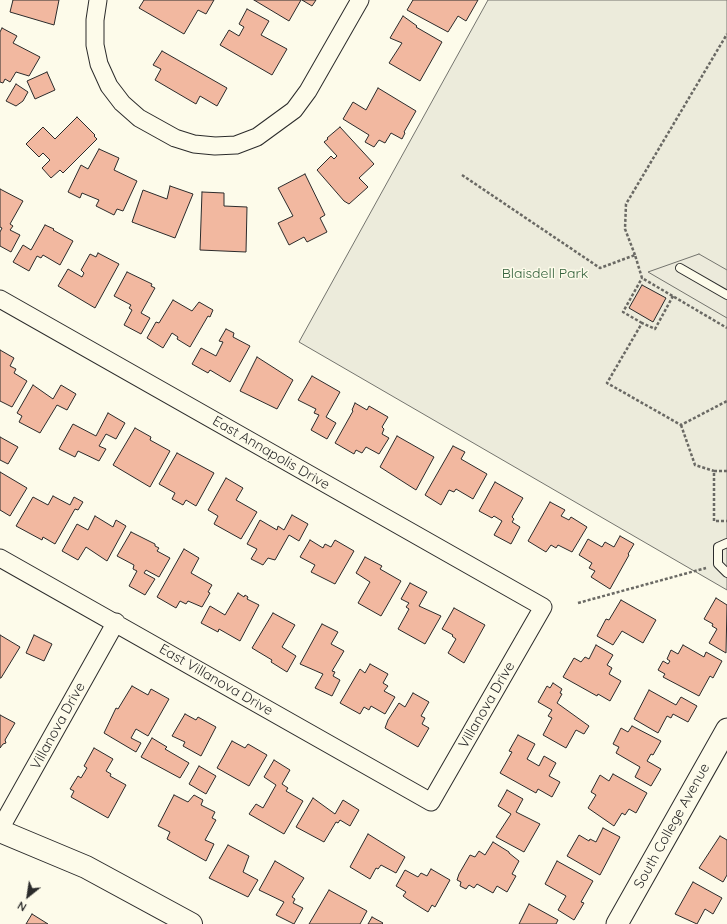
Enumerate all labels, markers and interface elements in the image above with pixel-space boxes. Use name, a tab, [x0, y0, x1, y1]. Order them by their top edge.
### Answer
park label: Blaisdell Park	[502, 266, 588, 282]
street label: East Annapolis Drive	[209, 413, 333, 493]
street label: East Villanova Drive	[156, 641, 276, 719]
street label: Villanova Drive	[455, 659, 519, 751]
street label: Villanova Drive	[27, 679, 89, 773]
street label: South College Avenue	[631, 760, 713, 892]
north arrow	[8, 876, 48, 916]
text: N	[15, 898, 29, 914]

